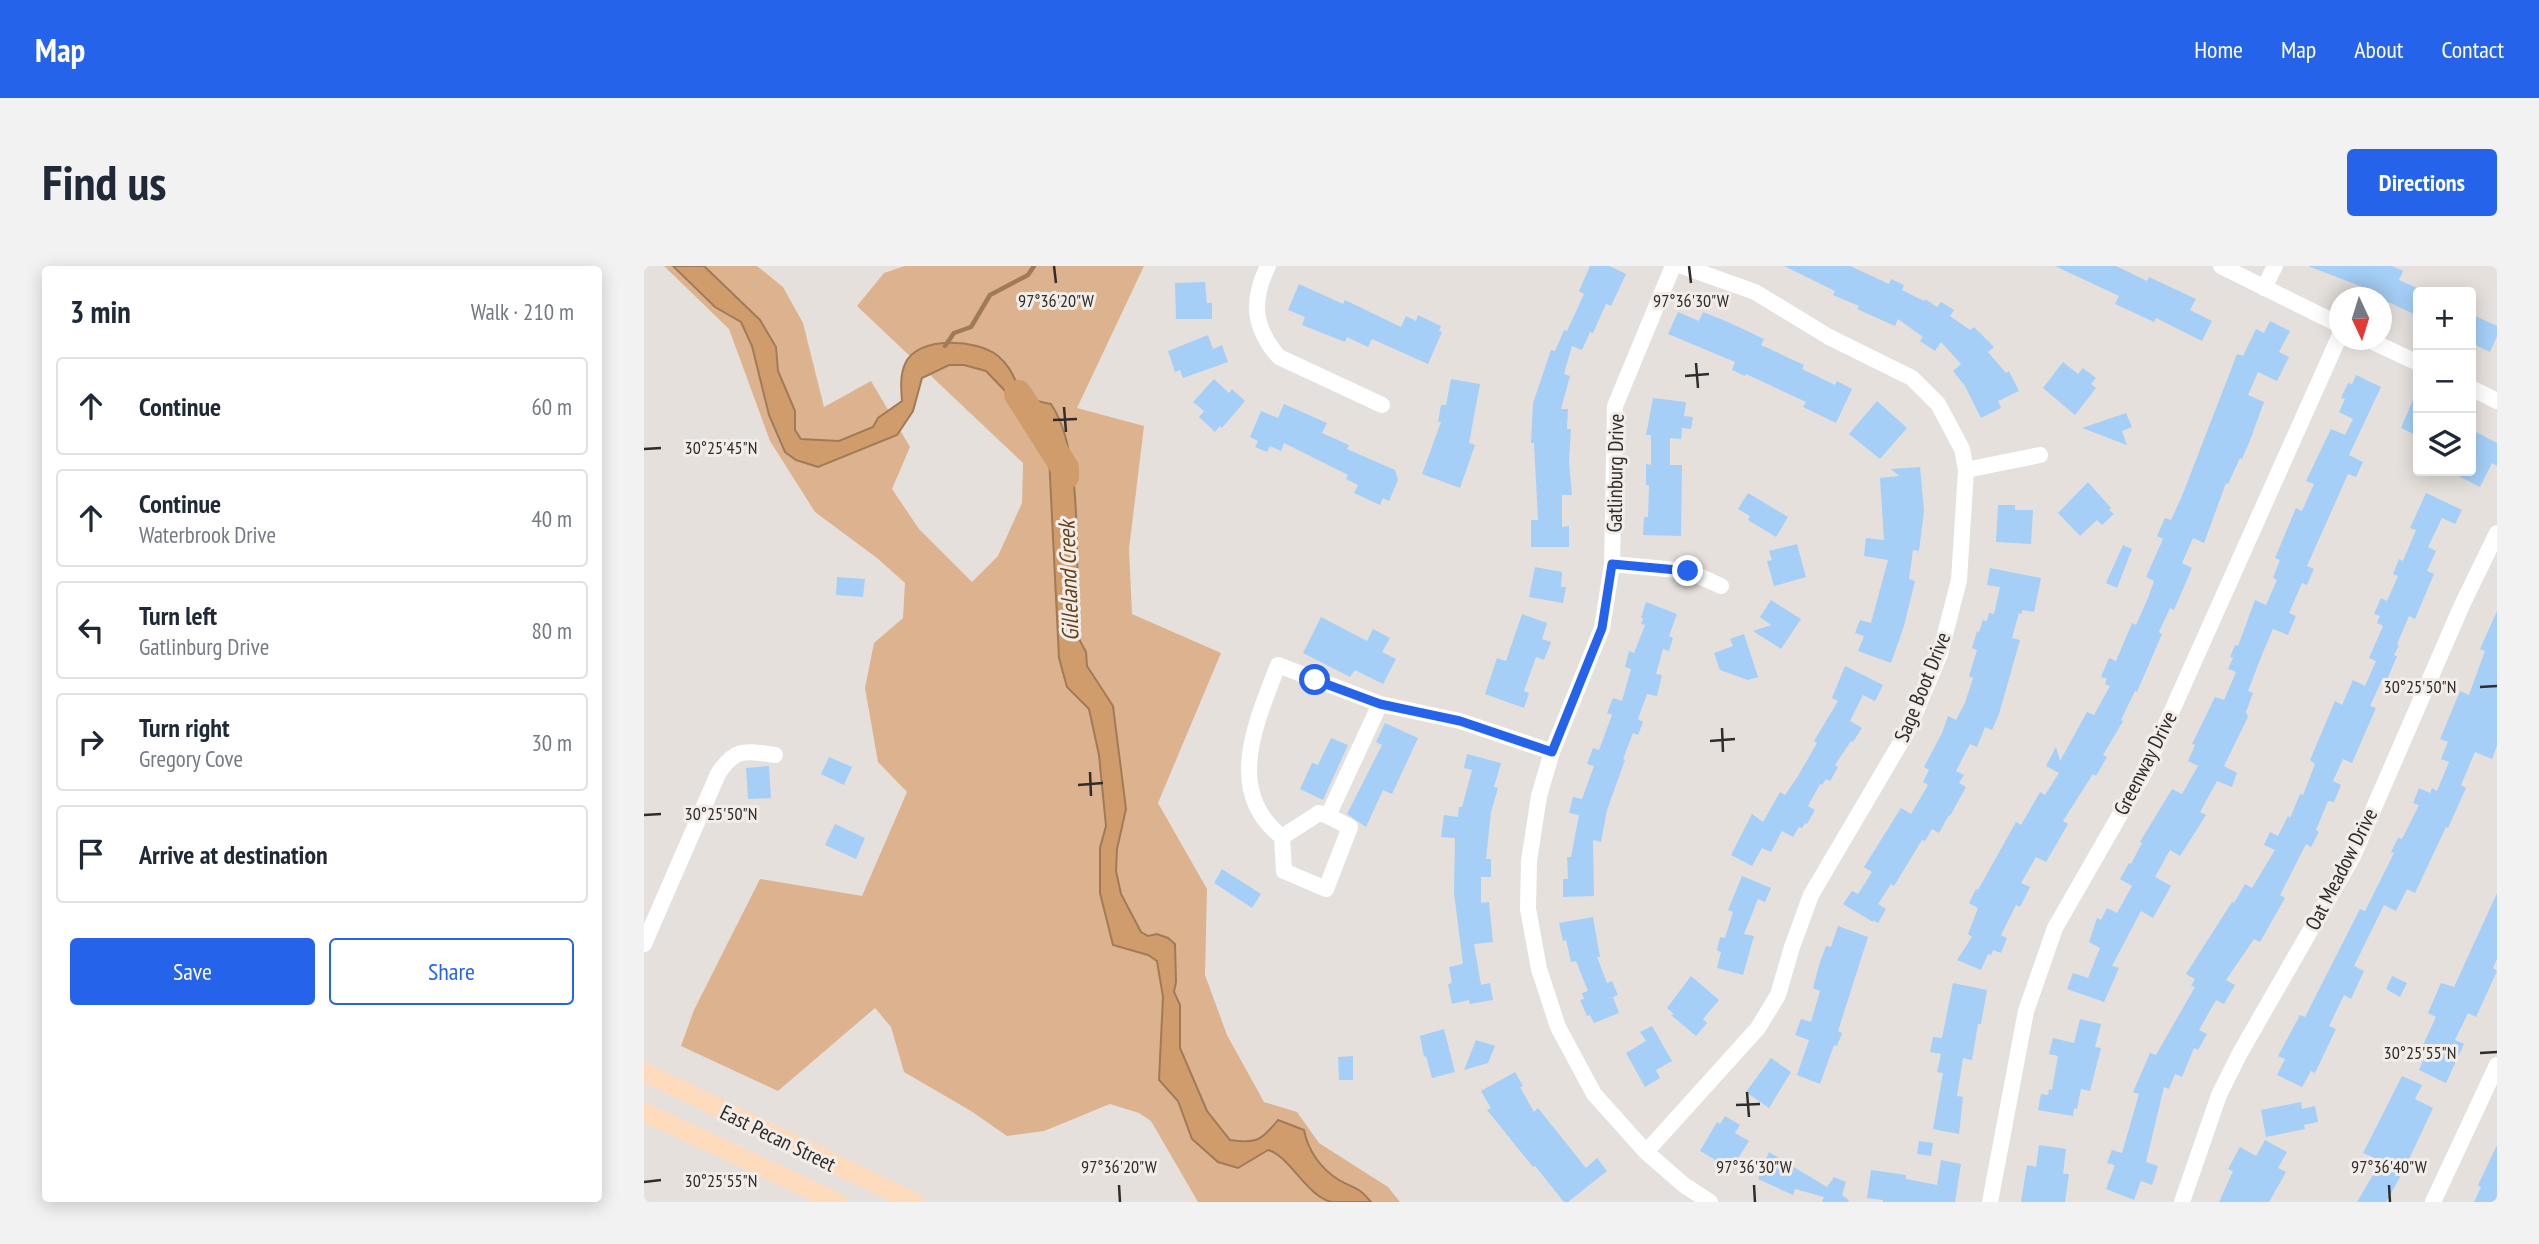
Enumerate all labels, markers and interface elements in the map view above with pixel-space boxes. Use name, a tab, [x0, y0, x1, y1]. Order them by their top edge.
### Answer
text: Map	[35, 28, 85, 71]
text: Home	[2194, 34, 2243, 65]
text: Map	[2281, 34, 2316, 65]
text: About	[2354, 34, 2403, 65]
text: Contact	[2441, 34, 2504, 65]
button: Directions	[2347, 149, 2497, 216]
text: Find us	[42, 150, 166, 214]
north arrow	[2329, 287, 2392, 350]
map controls	[2413, 287, 2476, 476]
button: +	[2413, 287, 2476, 350]
text: 97°36'20"W	[1018, 289, 1094, 312]
text: 97°36'30"W	[1653, 289, 1729, 312]
text: 3 min	[70, 292, 131, 331]
text: Walk · 210 m	[471, 297, 574, 326]
button: −	[2413, 350, 2476, 413]
icon: ahead	[72, 387, 110, 425]
text: Continue	[139, 390, 221, 423]
text: 60 m	[531, 392, 572, 421]
street label: Gatlinburg Drive	[1600, 413, 1630, 533]
button: layers	[2413, 413, 2476, 476]
text: 30°25'45"N	[685, 436, 757, 459]
text: Continue	[139, 487, 221, 520]
icon: ahead	[72, 499, 110, 537]
text: 40 m	[531, 504, 572, 533]
water label: Gilleland Creek	[1051, 517, 1085, 642]
text: Waterbrook Drive	[139, 520, 276, 549]
route end	[1672, 555, 1703, 586]
text: Turn left	[139, 599, 217, 632]
icon: left	[72, 611, 110, 649]
text: 80 m	[531, 616, 572, 645]
street label: Sage Boot Drive	[1888, 628, 1956, 746]
text: Gatlinburg Drive	[139, 632, 269, 661]
route start	[1299, 664, 1330, 695]
text: 30°25'50"N	[2384, 675, 2456, 698]
street label: Greenway Drive	[2107, 706, 2183, 820]
text: Turn right	[139, 711, 230, 744]
icon: right	[72, 723, 110, 761]
text: 30 m	[531, 728, 572, 757]
text: Gregory Cove	[139, 744, 243, 773]
text: 30°25'50"N	[685, 802, 757, 825]
street label: Oat Meadow Drive	[2299, 804, 2383, 934]
icon: arrive	[72, 835, 110, 873]
text: Arrive at destination	[139, 838, 328, 871]
button: Save	[70, 938, 315, 1005]
button: Share	[329, 938, 574, 1005]
text: 30°25'55"N	[2384, 1041, 2456, 1064]
street label: East Pecan Street	[716, 1098, 840, 1178]
text: 97°36'20"W	[1081, 1155, 1157, 1178]
text: 97°36'30"W	[1716, 1155, 1792, 1178]
text: 97°36'40"W	[2351, 1155, 2427, 1178]
text: 30°25'55"N	[685, 1169, 757, 1192]

